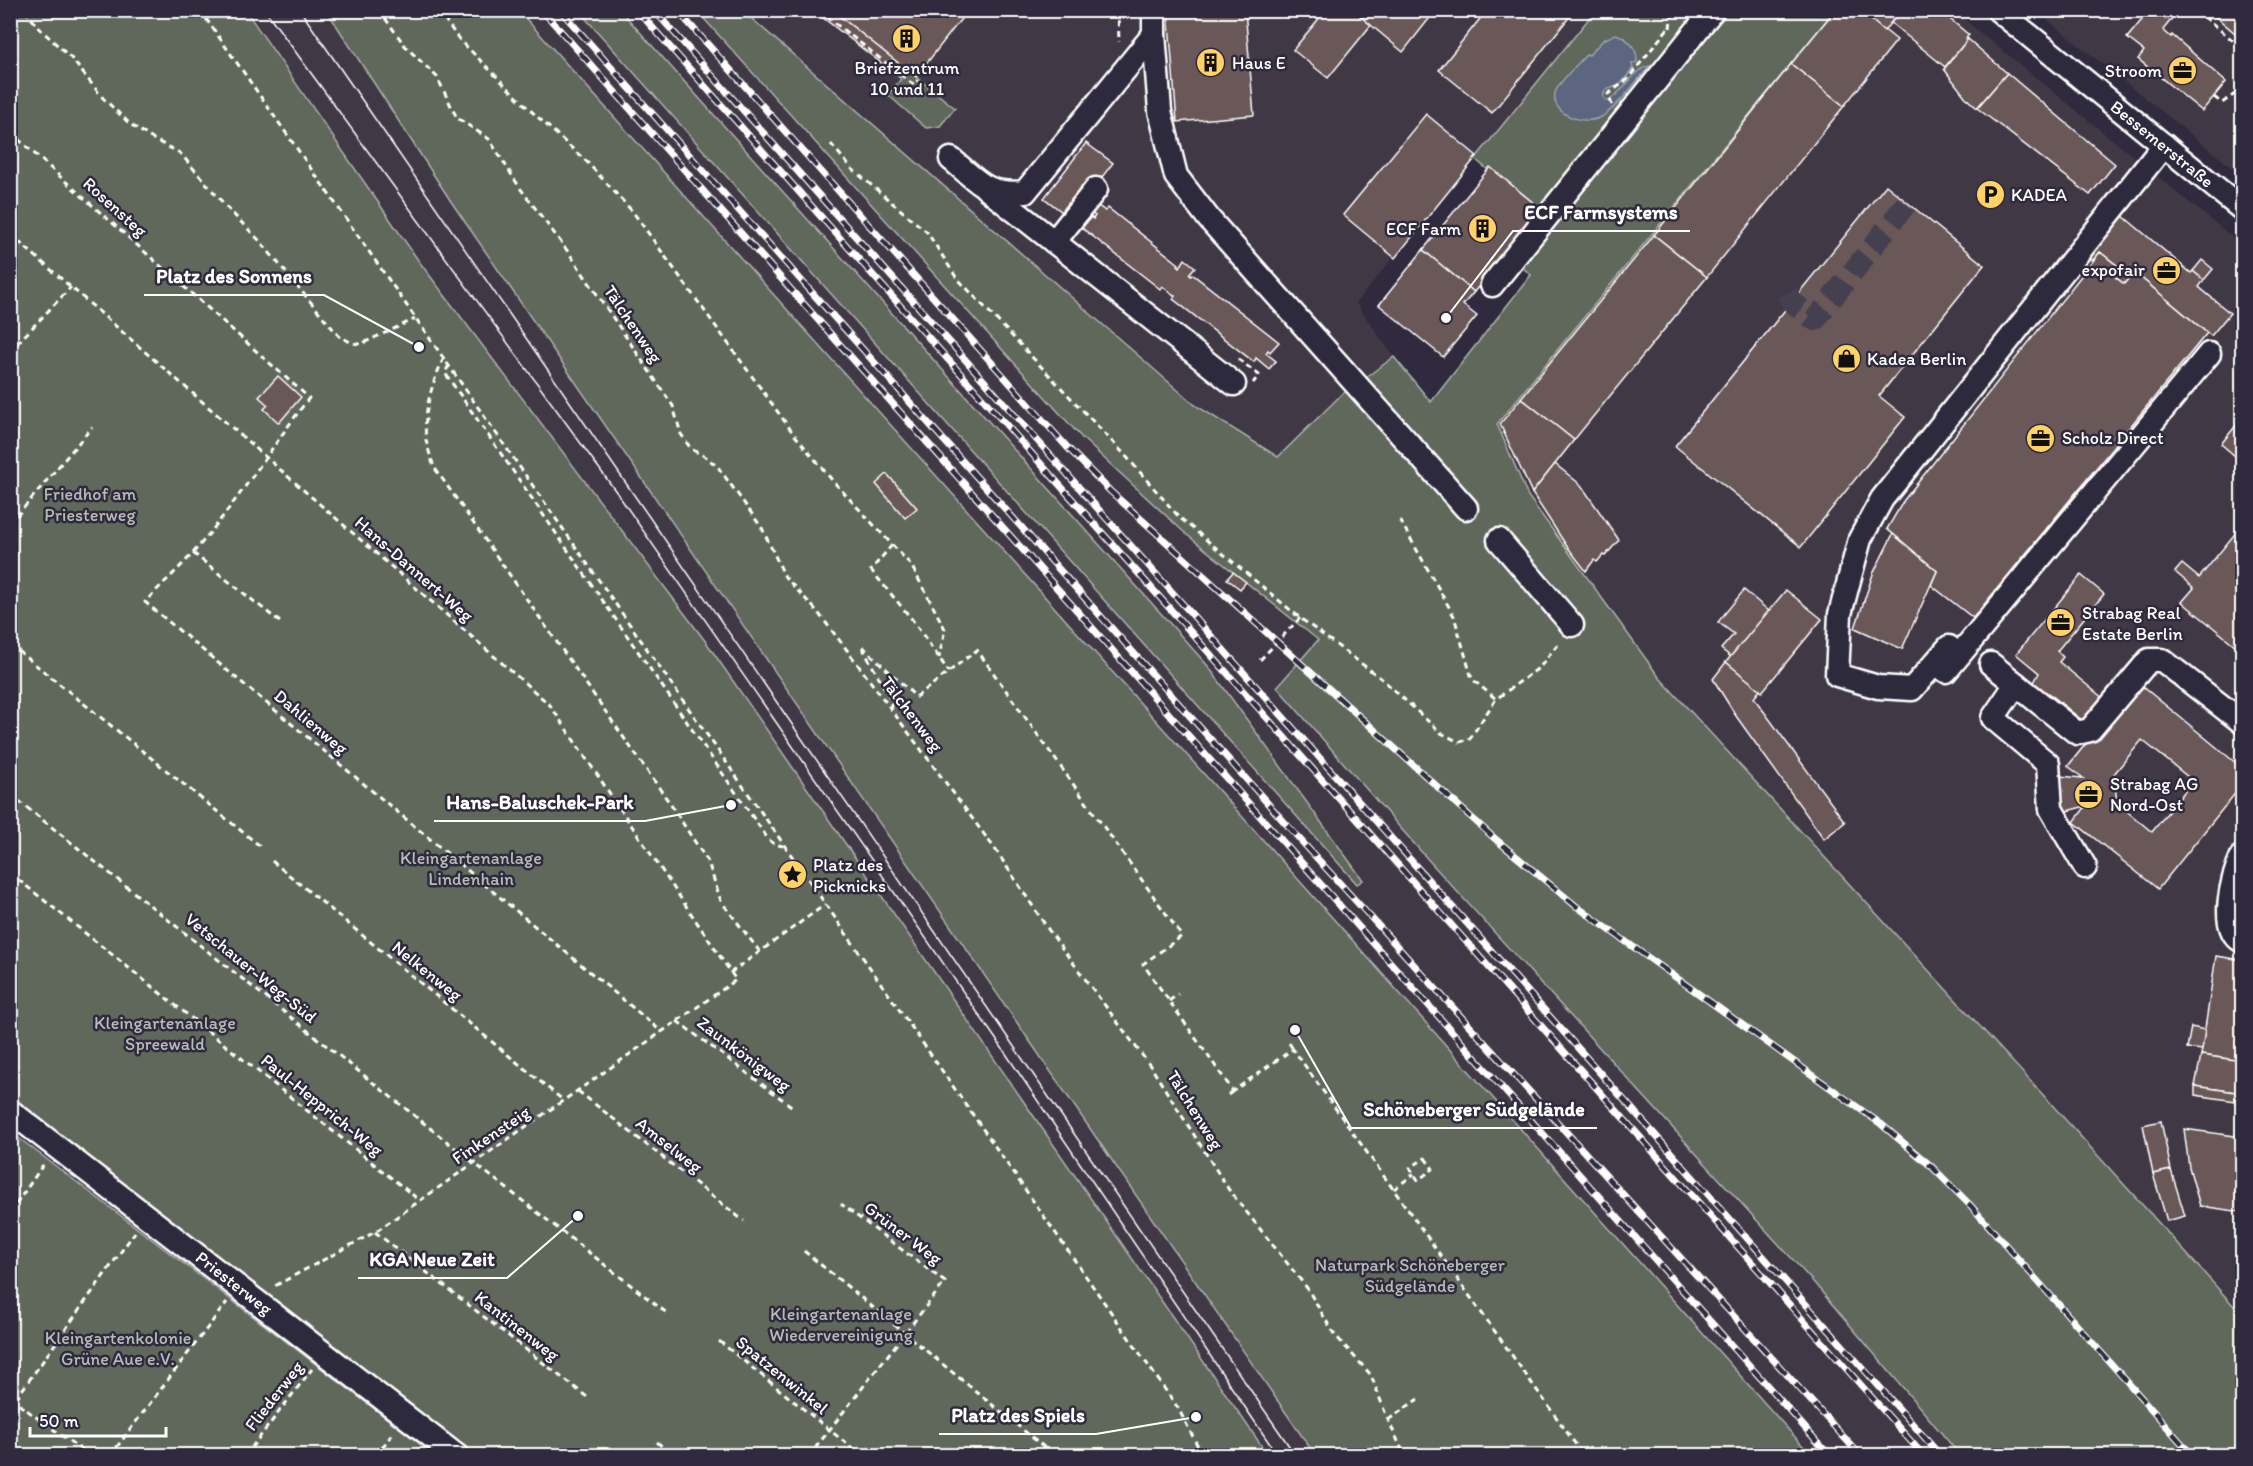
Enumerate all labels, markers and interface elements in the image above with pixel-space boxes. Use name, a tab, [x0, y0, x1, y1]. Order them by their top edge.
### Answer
building icon: Briefzentrum 10 und 11	[891, 23, 923, 55]
building icon: Haus E	[1195, 47, 1227, 79]
place label: Haus E	[1232, 52, 1286, 74]
office icon: Stroom	[2167, 55, 2199, 87]
place label: Briefzentrum 10 und 11	[855, 57, 959, 100]
place label: Stroom	[2105, 60, 2162, 82]
street label: Bessemerstraße	[2106, 96, 2218, 192]
street label: Rosensteg	[78, 172, 152, 242]
parking icon: KADEA	[1974, 179, 2006, 211]
place label: KADEA	[2011, 184, 2067, 206]
callout: ECF Farmsystems	[1513, 193, 1690, 231]
text: ECF Farmsystems	[1524, 200, 1678, 225]
building icon: ECF Farm	[1466, 213, 1498, 245]
place label: ECF Farm	[1386, 218, 1462, 240]
office icon: expofair	[2150, 254, 2182, 286]
callout: Platz des Sonnens	[144, 257, 324, 295]
place label: expofair	[2082, 259, 2146, 281]
text: Platz des Sonnens	[156, 264, 312, 288]
street label: Tälchenweg	[599, 281, 668, 368]
shop icon: Kadea Berlin	[1830, 343, 1862, 375]
place label: Kadea Berlin	[1867, 348, 1966, 370]
office icon: Scholz Direct	[2025, 422, 2057, 454]
place label: Scholz Direct	[2062, 427, 2164, 449]
park label: Friedhof am Priesterweg	[44, 483, 137, 526]
street label: Hans-Dannert-Weg	[350, 512, 478, 627]
place label: Strabag Real Estate Berlin	[2082, 602, 2183, 645]
office icon: Strabag Real Estate Berlin	[2045, 607, 2077, 639]
street label: Tälchenweg	[876, 672, 948, 757]
street label: Dahlienweg	[270, 685, 353, 760]
place label: Strabag AG Nord-Ost	[2110, 773, 2198, 816]
office icon: Strabag AG Nord-Ost	[2073, 778, 2105, 810]
callout: Hans-Baluschek-Park	[434, 783, 645, 821]
text: Hans-Baluschek-Park	[446, 790, 634, 814]
park label: Kleingartenanlage Lindenhain	[400, 847, 542, 890]
place label: Platz des Picknicks	[813, 854, 886, 897]
place icon: Platz des Picknicks	[776, 859, 808, 891]
street label: Vetschauer-Weg-Süd	[181, 908, 321, 1028]
street label: Nelkenweg	[387, 936, 467, 1006]
street label: Zaunkönigweg	[693, 1011, 796, 1097]
park label: Kleingartenanlage Spreewald	[94, 1012, 236, 1055]
street label: Paul-Hepprich-Weg	[257, 1049, 388, 1161]
street label: Tälchenweg	[1162, 1066, 1228, 1154]
callout: Schöneberger Südgelände	[1351, 1090, 1597, 1128]
text: Schöneberger Südgelände	[1363, 1097, 1585, 1122]
street label: Finkensteig	[448, 1101, 535, 1169]
street label: Amselweg	[631, 1112, 707, 1178]
street label: Grüner Weg	[860, 1197, 947, 1270]
callout: KGA Neue Zeit	[358, 1240, 507, 1278]
street label: Priesterweg	[191, 1246, 277, 1320]
text: KGA Neue Zeit	[369, 1247, 495, 1271]
park label: Naturpark Schöneberger Südgelände	[1315, 1254, 1506, 1297]
street label: Kantinenweg	[470, 1286, 564, 1366]
park label: Kleingartenanlage Wiedervereinigung	[769, 1303, 914, 1346]
park label: Kleingartenkolonie Grüne Aue e.V.	[45, 1327, 191, 1370]
street label: Spatzenwinkel	[731, 1331, 833, 1419]
street label: Fliederweg	[240, 1356, 309, 1435]
callout: Platz des Spiels	[939, 1396, 1096, 1434]
scale bar	[30, 1400, 166, 1438]
text: Platz des Spiels	[951, 1403, 1085, 1428]
text: 50 m	[39, 1410, 79, 1432]

